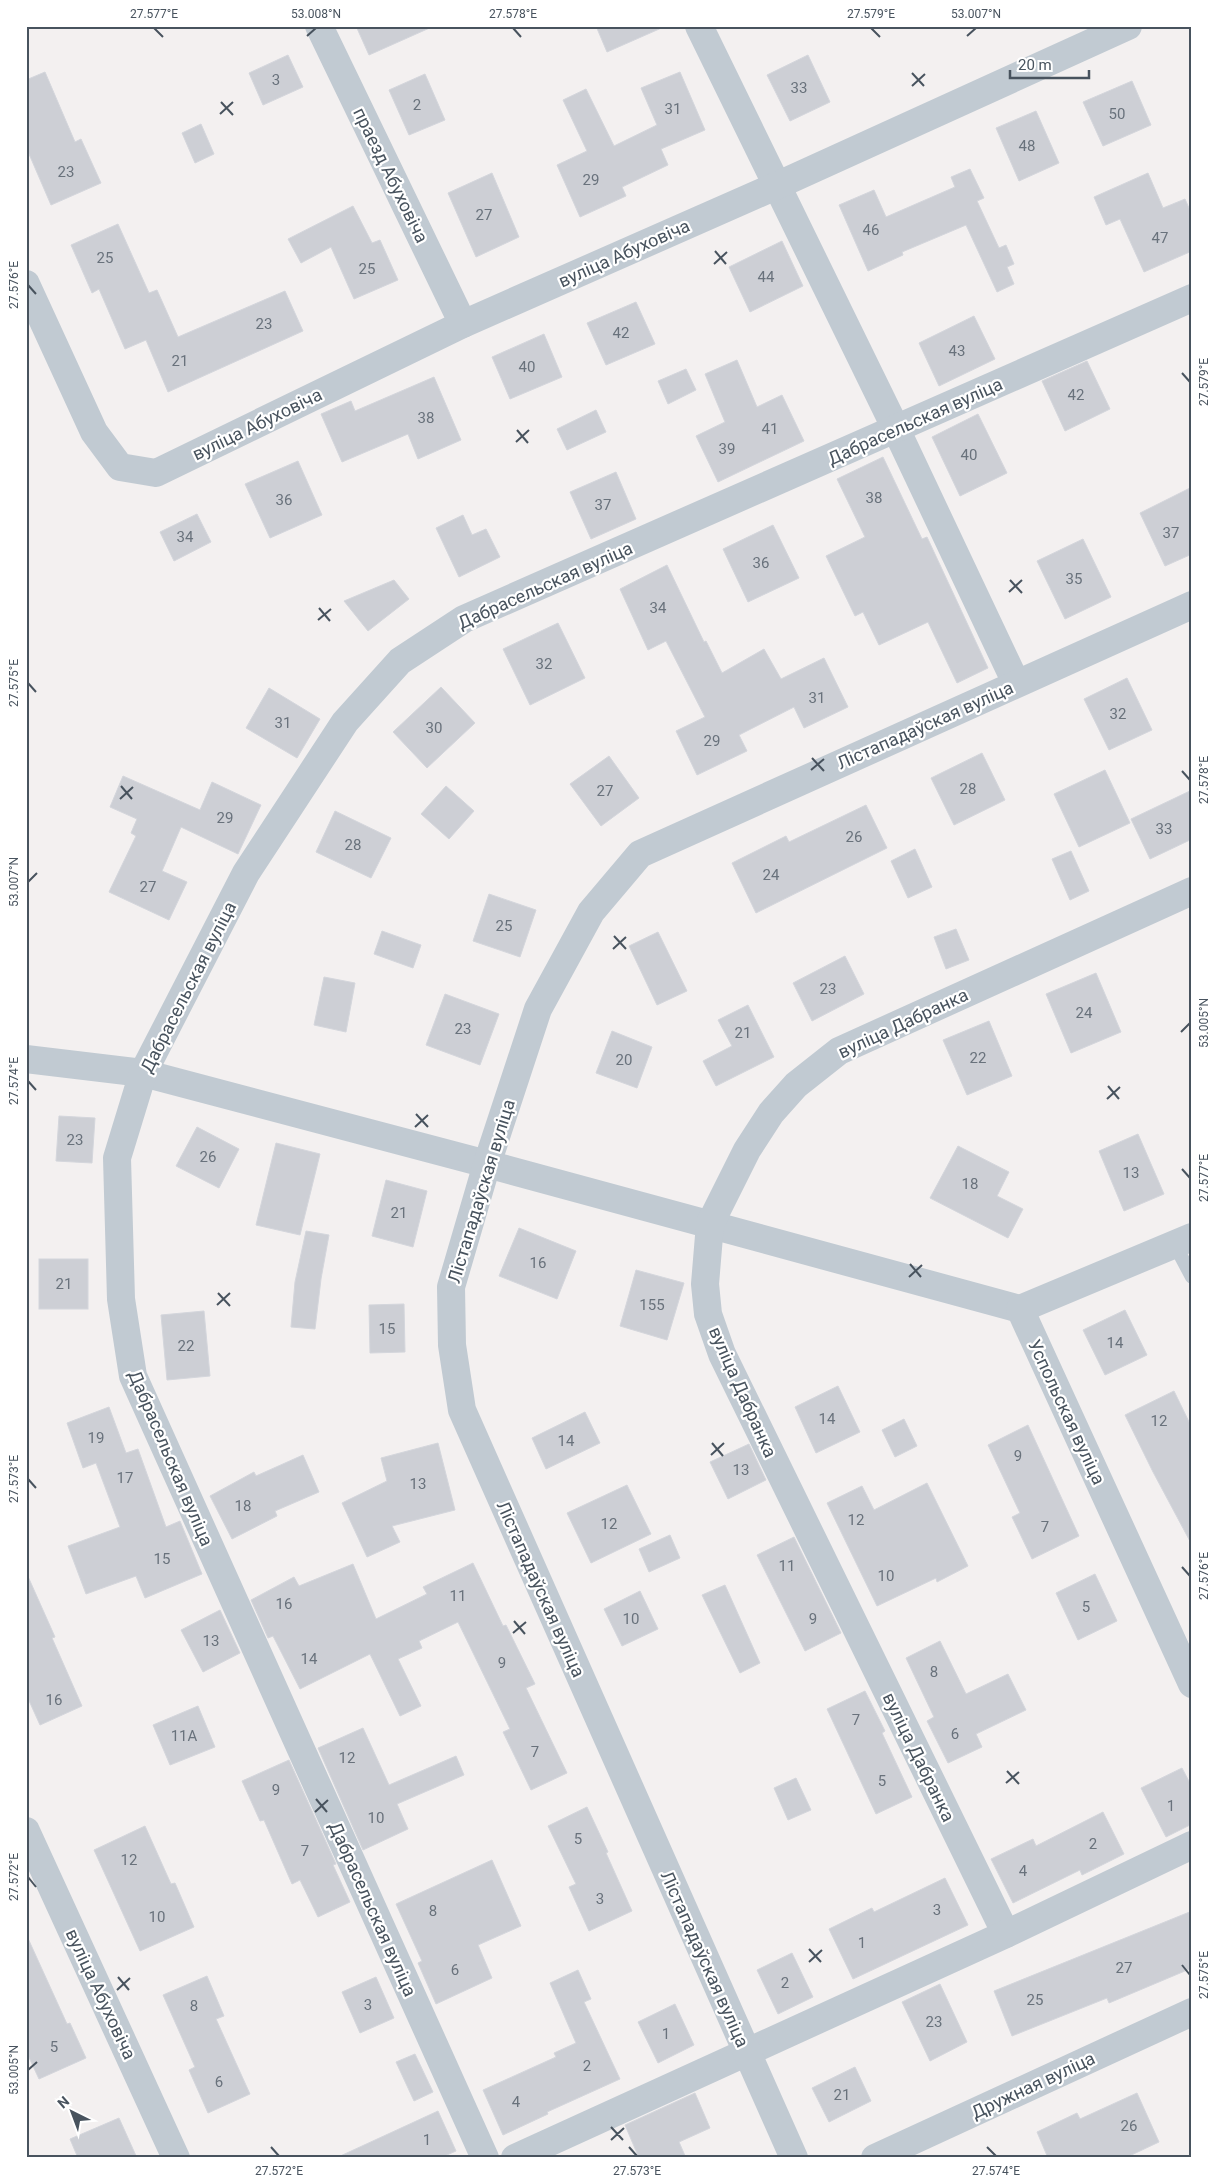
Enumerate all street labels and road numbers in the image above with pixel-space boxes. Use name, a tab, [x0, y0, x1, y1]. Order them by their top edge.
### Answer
street label: праезд Абуховіча	[349, 104, 433, 246]
street label: вуліца Абуховіча	[555, 215, 693, 291]
street label: Дабрасельская вуліца	[824, 373, 1006, 469]
street label: вуліца Абуховіча	[189, 384, 325, 464]
street label: Дабрасельская вуліца	[454, 537, 636, 633]
street label: Лістападаўская вуліца	[834, 677, 1016, 773]
street label: Дабрасельская вуліца	[136, 898, 240, 1076]
street label: вуліца Дабранка	[835, 984, 971, 1062]
street label: Лістападаўская вуліца	[443, 1097, 519, 1285]
street label: вуліца Дабранка	[705, 1323, 781, 1461]
street label: Успольская вуліца	[1024, 1336, 1110, 1488]
street label: Дабрасельская вуліца	[124, 1367, 218, 1549]
street label: Лістападаўская вуліца	[493, 1498, 589, 1680]
street label: вуліца Дабранка	[879, 1689, 959, 1825]
street label: Дабрасельская вуліца	[325, 1818, 421, 2000]
street label: Лістападаўская вуліца	[657, 1868, 753, 2050]
street label: вуліца Абуховіча	[62, 1925, 140, 2063]
street label: Дружная вуліца	[968, 2047, 1098, 2123]

